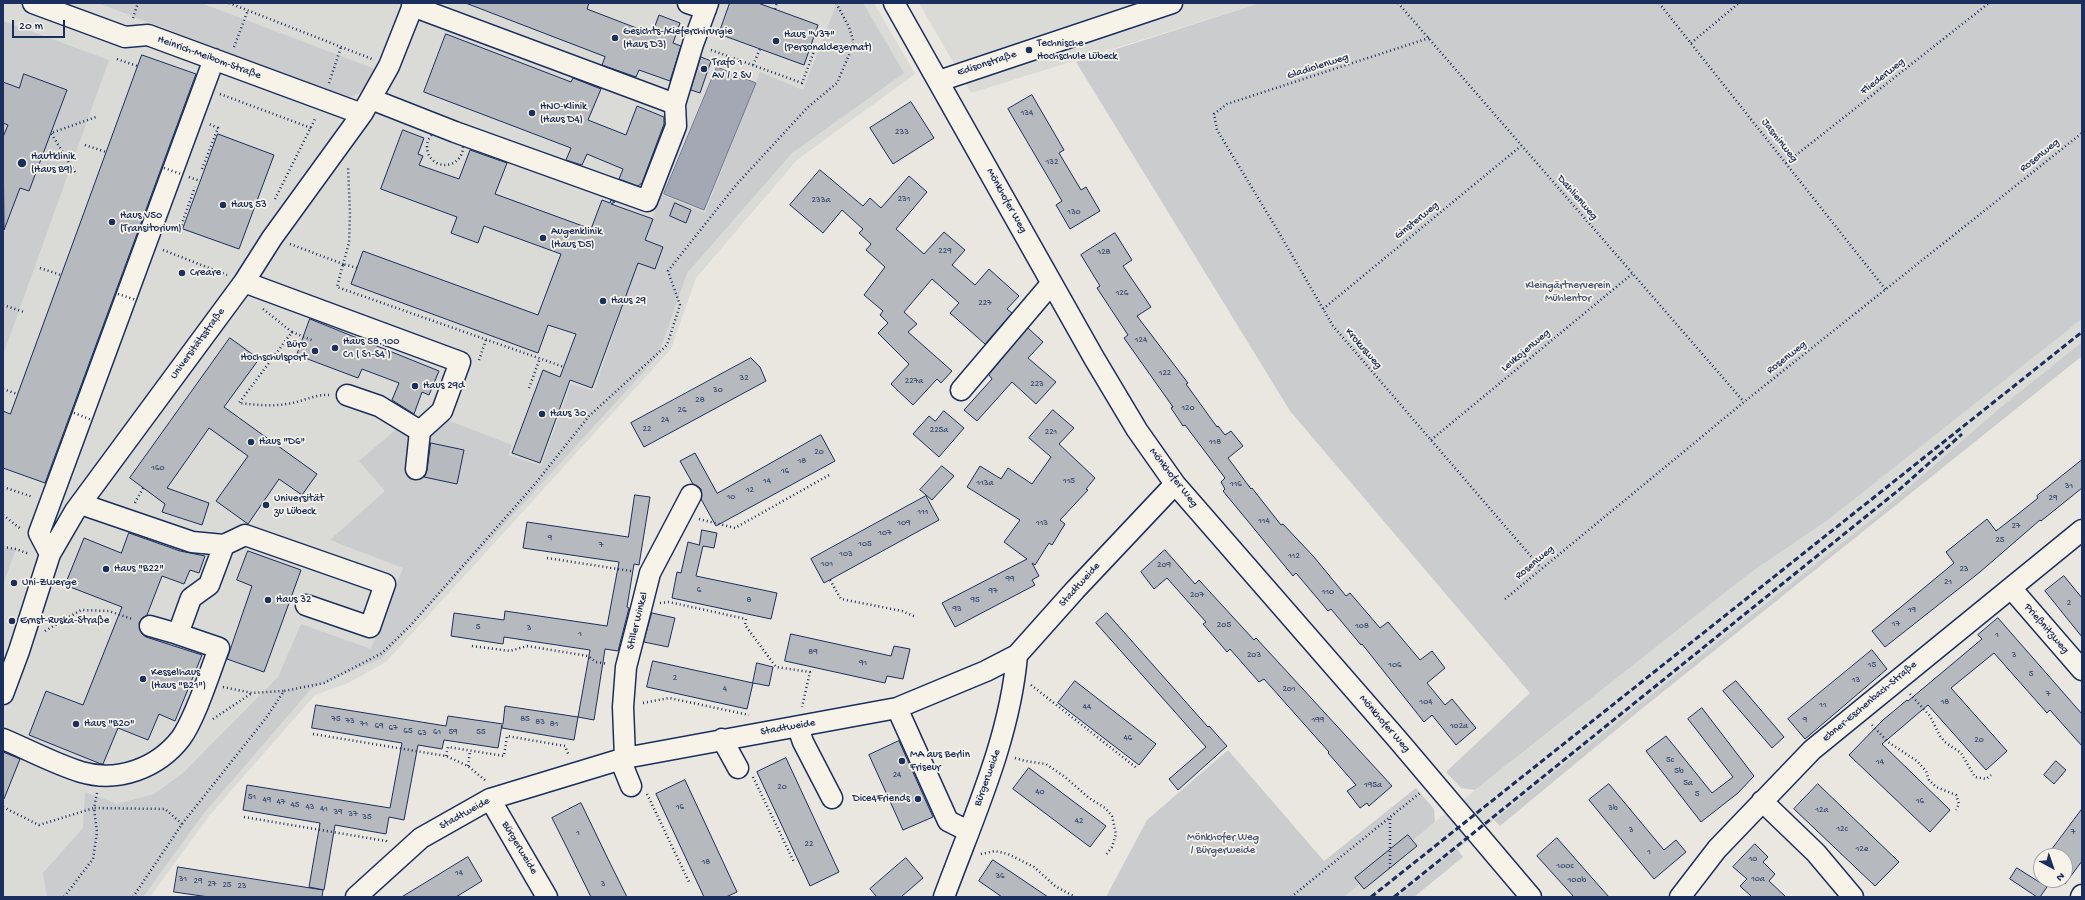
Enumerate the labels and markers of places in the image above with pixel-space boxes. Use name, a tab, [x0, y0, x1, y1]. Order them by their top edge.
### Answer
place label: Gesichts-/Kieferchirurgie (Haus D3)	[623, 25, 733, 51]
place label: Haus "V37" (Personaldezernat)	[784, 28, 872, 54]
marker: Gesichts-/Kieferchirurgie (Haus D3)	[610, 33, 620, 43]
marker: Haus "V37" (Personaldezernat)	[771, 36, 781, 46]
place label: Technische Hochschule Lübeck	[1037, 37, 1118, 63]
marker: Technische Hochschule Lübeck	[1024, 45, 1034, 55]
place label: Trafo 1 AV / 2 SV	[712, 56, 752, 82]
marker: Trafo 1 AV / 2 SV	[699, 64, 709, 74]
place label: HNO-Klinik (Haus D4)	[540, 100, 587, 126]
marker: HNO-Klinik (Haus D4)	[527, 108, 537, 118]
place label: Hautklinik (Haus B9)	[31, 150, 75, 176]
marker: Hautklinik (Haus B9)	[16, 157, 28, 169]
place label: Haus 53	[231, 198, 267, 212]
marker: Haus 53	[218, 200, 228, 210]
place label: Haus V50 (Transitorium)	[120, 209, 182, 235]
marker: Haus V50 (Transitorium)	[107, 217, 117, 227]
place label: Augenklinik (Haus D5)	[551, 225, 602, 251]
marker: Augenklinik (Haus D5)	[538, 233, 548, 243]
place label: Creare	[190, 266, 221, 280]
marker: Creare	[177, 268, 187, 278]
place label: Haus 29	[611, 294, 646, 308]
marker: Haus 29	[598, 296, 608, 306]
place label: Haus 58.100 C1 ( S1-S4 )	[343, 335, 399, 361]
place label: Büro Hochschulsport	[241, 338, 307, 364]
marker: Haus 58.100 C1 ( S1-S4 )	[330, 343, 340, 353]
marker: Büro Hochschulsport	[310, 346, 320, 356]
place label: Haus 29d	[423, 379, 465, 393]
marker: Haus 29d	[410, 381, 420, 391]
place label: Haus 30	[550, 407, 586, 421]
marker: Haus 30	[537, 409, 547, 419]
place label: Haus "D6"	[259, 435, 305, 449]
marker: Haus "D6"	[246, 437, 256, 447]
place label: Universität zu Lübeck	[274, 492, 324, 518]
marker: Universität zu Lübeck	[261, 500, 271, 510]
place label: Haus "B22"	[114, 562, 164, 576]
marker: Haus "B22"	[101, 564, 111, 574]
place label: Uni-Zwerge	[22, 576, 77, 590]
marker: Uni-Zwerge	[9, 578, 19, 588]
place label: Haus 32	[276, 593, 311, 607]
marker: Haus 32	[263, 595, 273, 605]
place label: Ernst-Ruska-Straße	[20, 614, 109, 628]
marker: Ernst-Ruska-Straße	[7, 616, 17, 626]
place label: Kesselhaus (Haus "B21")	[151, 666, 206, 692]
marker: Kesselhaus (Haus "B21")	[138, 674, 148, 684]
place label: Haus "B20"	[84, 717, 135, 731]
marker: Haus "B20"	[71, 719, 81, 729]
place label: MA aus Berlin Friseur	[910, 748, 970, 774]
marker: MA aus Berlin Friseur	[897, 756, 907, 766]
place label: Dice4Friends	[853, 792, 910, 806]
marker: Dice4Friends	[913, 794, 923, 804]

